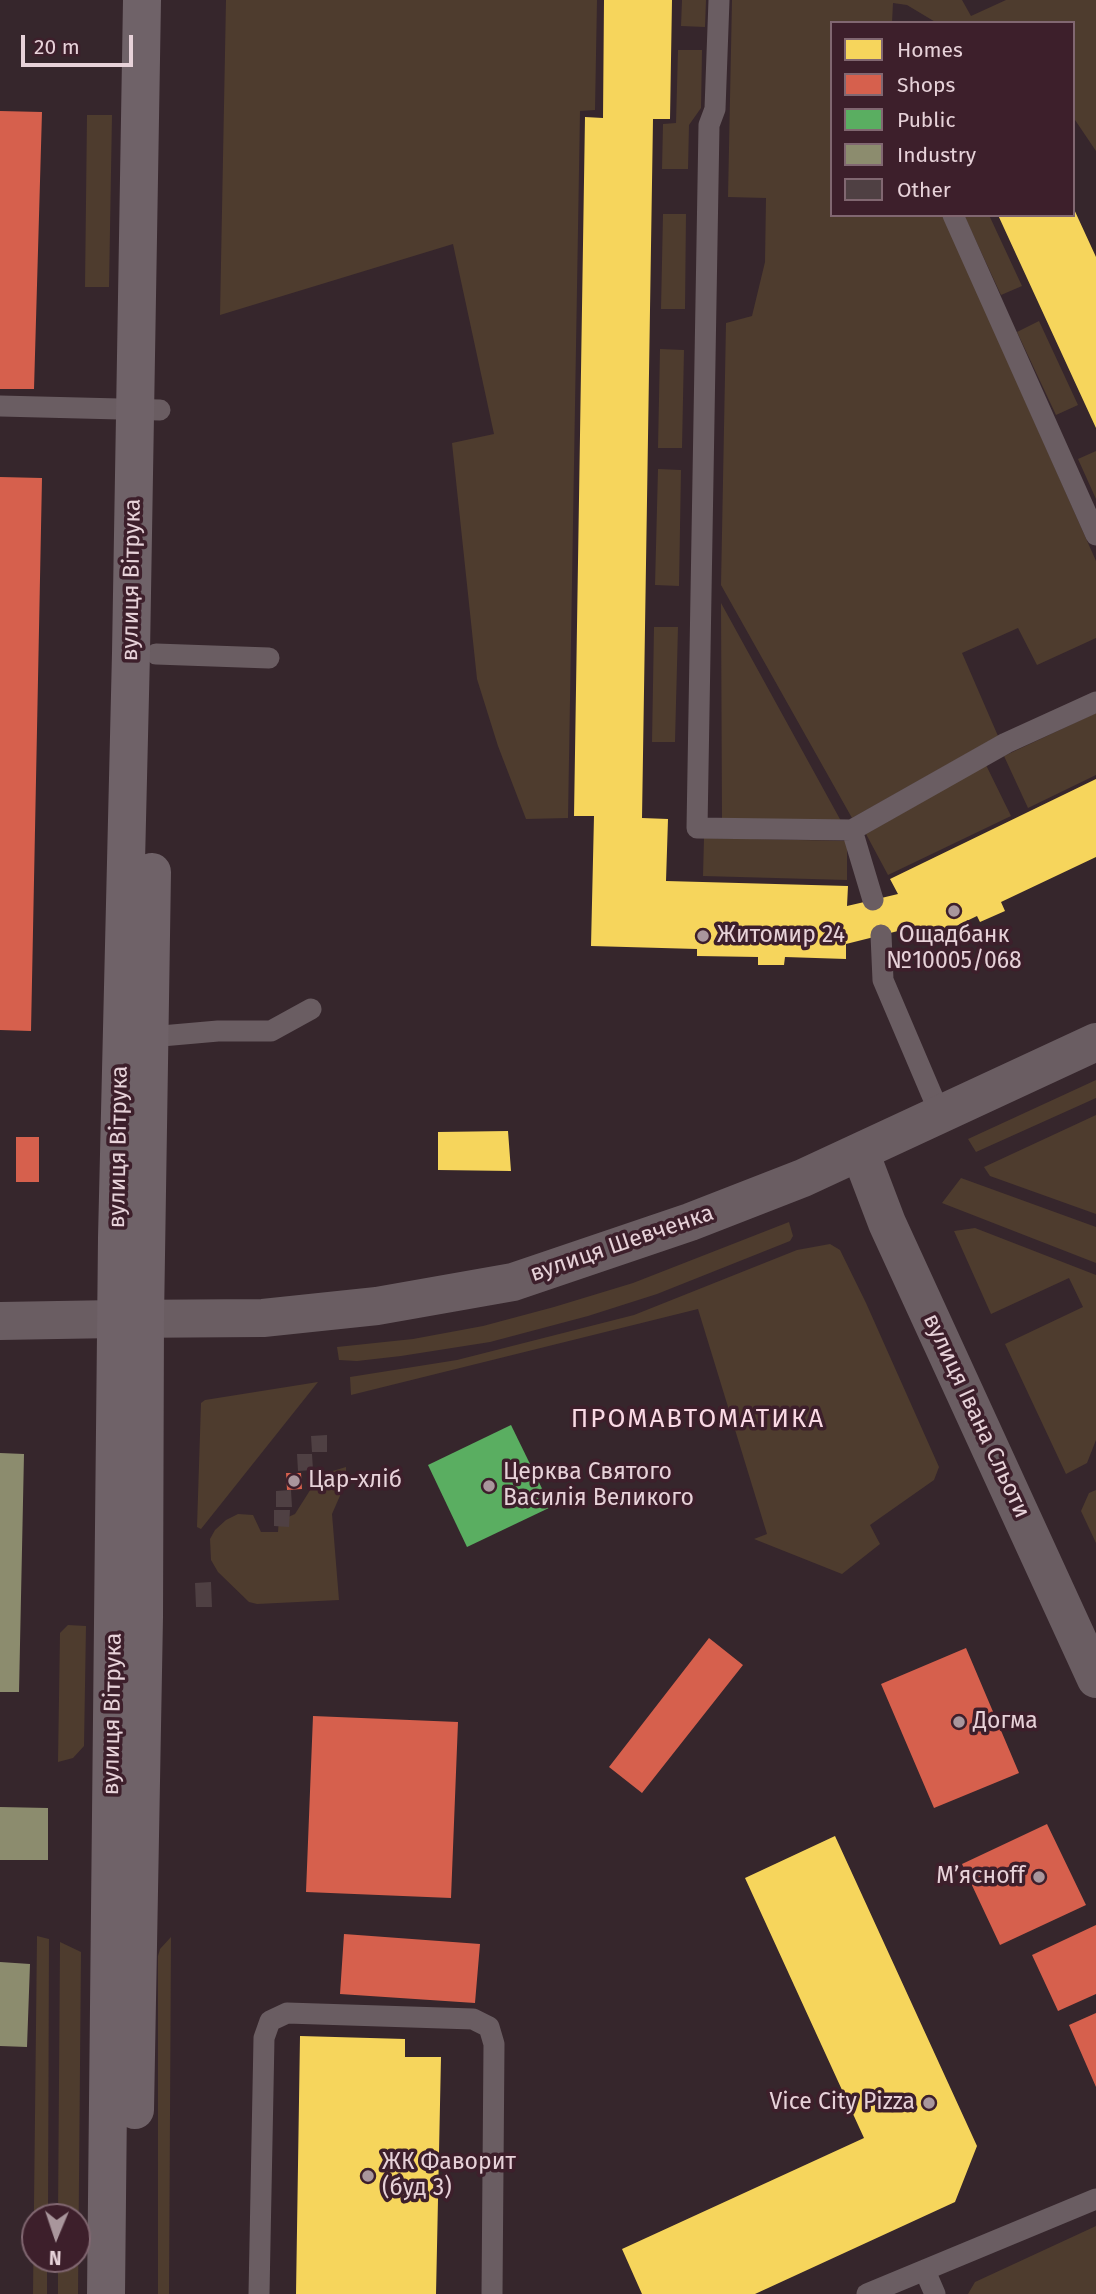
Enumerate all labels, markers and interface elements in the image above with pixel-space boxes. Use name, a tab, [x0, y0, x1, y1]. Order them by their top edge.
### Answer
scale bar	[24, 21, 136, 65]
legend	[830, 21, 1075, 217]
text: 20 m	[34, 34, 80, 60]
text: Homes	[897, 37, 963, 63]
text: Shops	[897, 72, 955, 98]
text: Public	[897, 107, 955, 133]
text: Industry	[897, 142, 976, 168]
text: Other	[897, 177, 951, 203]
street label: вулиця Вітрука	[117, 498, 147, 662]
marker: Ощадбанк №10005/068	[946, 903, 962, 919]
place label: Житомир 24	[717, 922, 845, 950]
place label: Ощадбанк №10005/068	[886, 922, 1022, 976]
marker: Житомир 24	[695, 928, 711, 944]
street label: вулиця Вітрука	[104, 1065, 134, 1229]
street label: вулиця Шевченка	[527, 1200, 717, 1288]
street label: вулиця Івана Сльоти	[917, 1309, 1035, 1523]
district label: ПРОМАВТОМАТИКА	[573, 1404, 823, 1436]
place label: Церква Святого Василія Великого	[503, 1459, 694, 1513]
place label: Цар-хліб	[308, 1467, 402, 1495]
marker: Цар-хліб	[286, 1473, 302, 1489]
marker: Церква Святого Василія Великого	[481, 1478, 497, 1494]
street label: вулиця Вітрука	[98, 1632, 128, 1796]
place label: Догма	[973, 1708, 1038, 1736]
marker: Догма	[951, 1714, 967, 1730]
place label: М’ясноff	[936, 1863, 1025, 1891]
marker: М’ясноff	[1031, 1869, 1047, 1885]
place label: Vice City Pizza	[769, 2089, 915, 2117]
marker: Vice City Pizza	[921, 2095, 937, 2111]
place label: ЖК Фаворит (буд 3)	[382, 2149, 516, 2203]
marker: ЖК Фаворит (буд 3)	[360, 2168, 376, 2184]
north arrow	[21, 2203, 91, 2273]
text: N	[49, 2246, 62, 2269]

